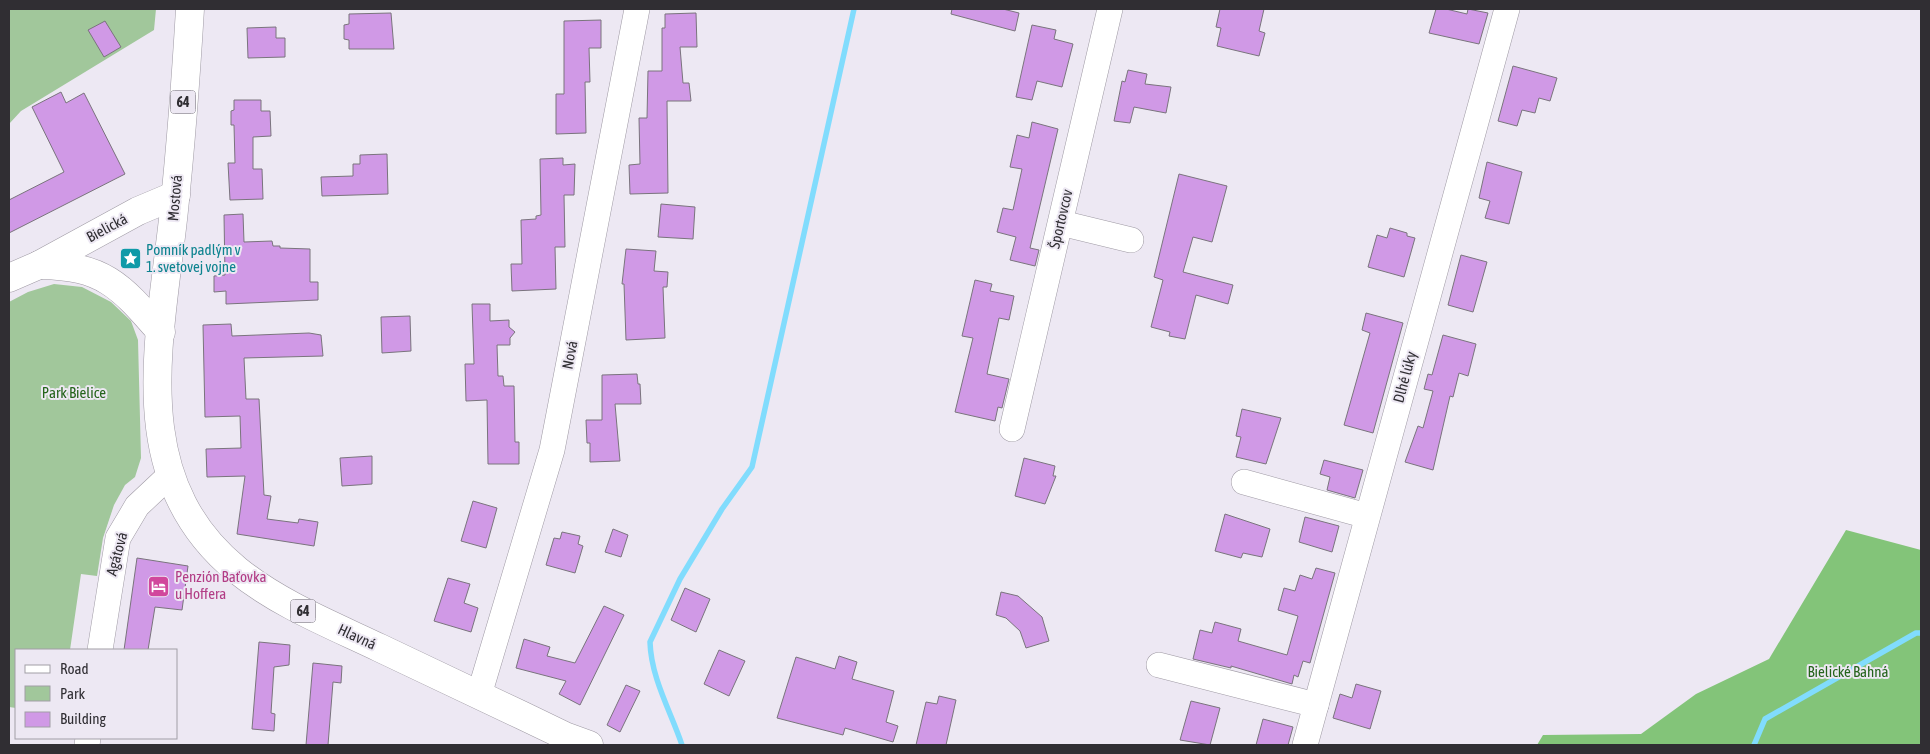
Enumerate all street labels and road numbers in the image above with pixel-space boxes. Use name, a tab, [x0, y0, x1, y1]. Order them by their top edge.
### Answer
road number: 64	[170, 90, 196, 114]
street label: Mostová	[164, 174, 185, 222]
street label: Športovcov	[1045, 188, 1076, 250]
street label: Bielická	[83, 210, 130, 245]
street label: Nová	[558, 339, 581, 371]
street label: Dlhé lúky	[1390, 349, 1420, 404]
street label: Agátová	[103, 530, 130, 578]
road number: 64	[290, 600, 316, 622]
street label: Hlavná	[335, 620, 379, 653]

